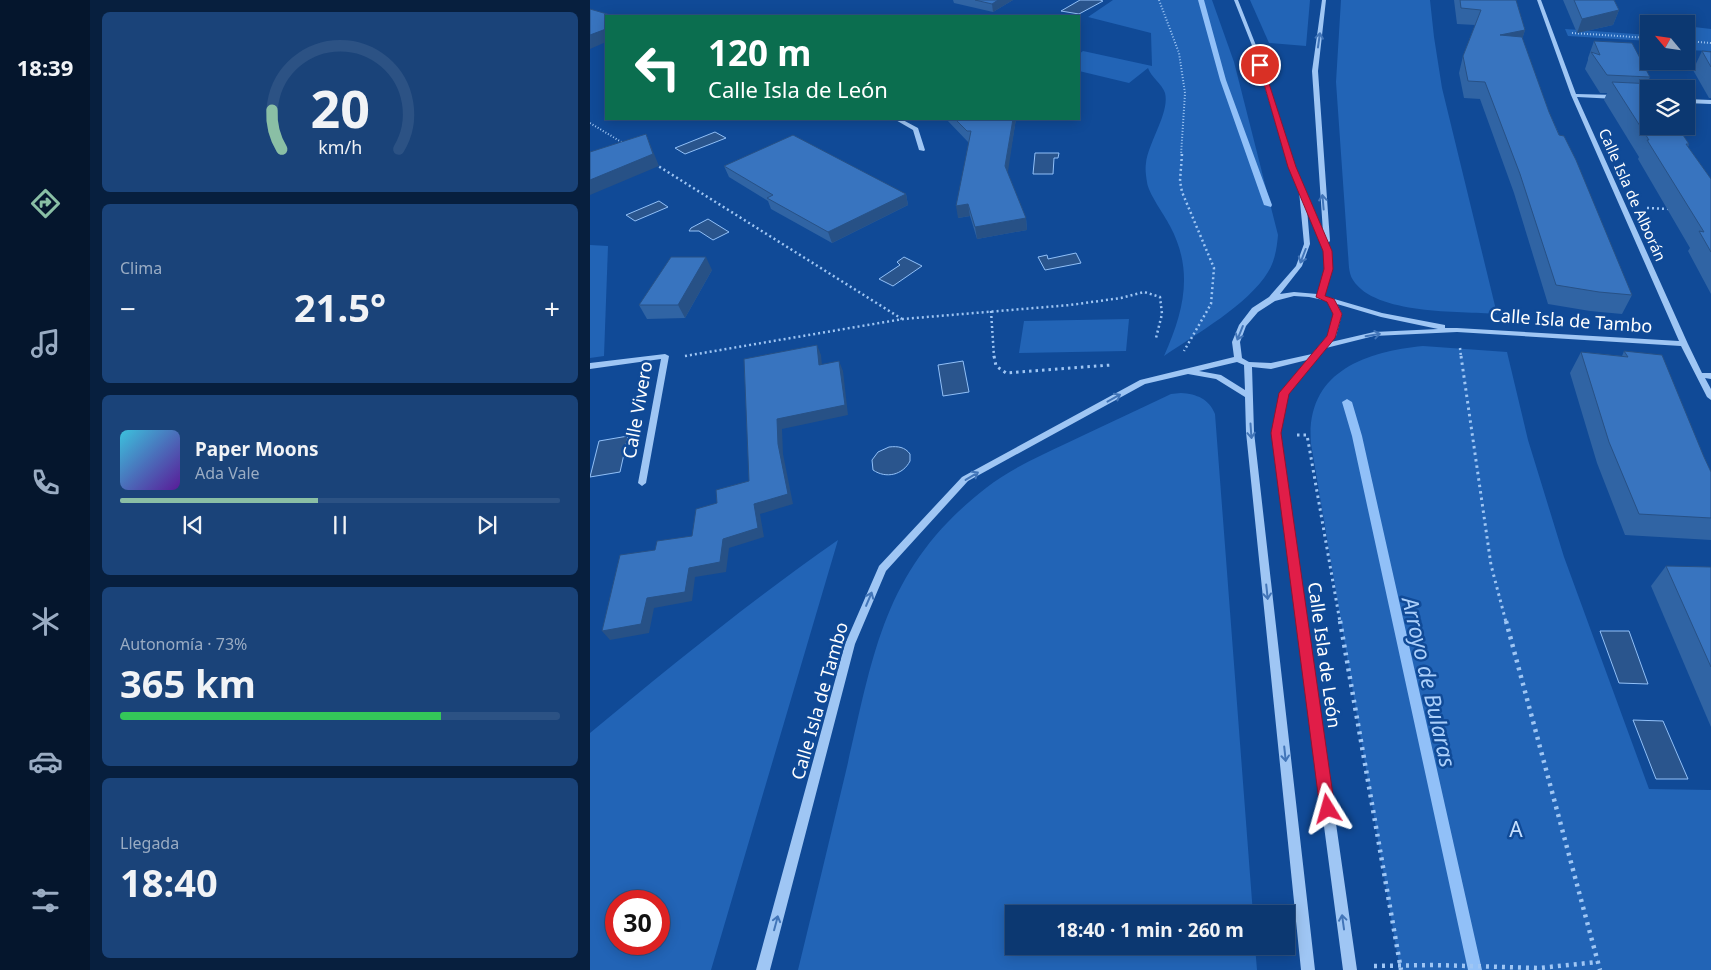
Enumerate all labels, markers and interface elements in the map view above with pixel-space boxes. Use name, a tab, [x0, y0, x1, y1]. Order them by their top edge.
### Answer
north arrow	[1640, 15, 1695, 70]
map controls	[1640, 15, 1695, 135]
text: 120 m	[708, 29, 811, 76]
one-way arrow	[1314, 33, 1324, 49]
icon: left	[625, 35, 690, 100]
pin	[1239, 44, 1281, 86]
icon: arrive	[1246, 51, 1274, 79]
text: 18:39	[17, 52, 73, 82]
text: 20	[310, 72, 370, 143]
text: Calle Isla de León	[708, 74, 888, 104]
button: layers	[1640, 80, 1695, 135]
street label: Calle Isla de Alborán	[1595, 125, 1671, 264]
text: km/h	[318, 135, 362, 159]
icon: directions	[28, 186, 63, 221]
one-way arrow	[1318, 195, 1328, 211]
one-way arrow	[1298, 248, 1307, 263]
text: Clima	[120, 257, 162, 279]
text: 21.5°	[294, 281, 386, 333]
text: −	[120, 289, 136, 327]
text: +	[544, 289, 560, 327]
street label: Calle Isla de Tambo	[1489, 302, 1653, 338]
one-way arrow	[1234, 325, 1244, 340]
icon: music	[28, 326, 63, 361]
one-way arrow	[1365, 329, 1381, 339]
street label: Calle Vivero	[617, 359, 657, 460]
one-way arrow	[1106, 392, 1121, 402]
one-way arrow	[1246, 422, 1255, 438]
text: Paper Moons	[195, 436, 319, 462]
text: Ada Vale	[195, 462, 260, 484]
icon: phone	[28, 465, 63, 500]
one-way arrow	[964, 470, 978, 480]
icon: previous	[179, 511, 207, 539]
icon: pause	[326, 511, 354, 539]
icon: next	[473, 511, 501, 539]
street label: Calle Isla de León	[1303, 580, 1347, 729]
one-way arrow	[1263, 584, 1272, 600]
one-way arrow	[865, 592, 875, 607]
water label: Arroyo de Bularas	[1395, 592, 1464, 770]
icon: climate	[28, 604, 63, 639]
street label: Calle Isla de Tambo	[785, 619, 853, 782]
text: Autonomía · 73%	[120, 633, 247, 655]
text: 365 km	[120, 657, 256, 709]
icon: car	[28, 744, 63, 779]
one-way arrow	[1280, 745, 1290, 761]
position arrow	[1301, 782, 1353, 834]
park label: A	[1509, 815, 1523, 843]
text: Llegada	[120, 832, 179, 854]
text: 18:40	[120, 856, 218, 908]
icon: filters	[28, 883, 63, 918]
speed limit sign: 30	[605, 890, 670, 955]
one-way arrow	[1338, 914, 1348, 930]
one-way arrow	[771, 915, 781, 931]
text: 18:40 · 1 min · 260 m	[1056, 917, 1244, 943]

